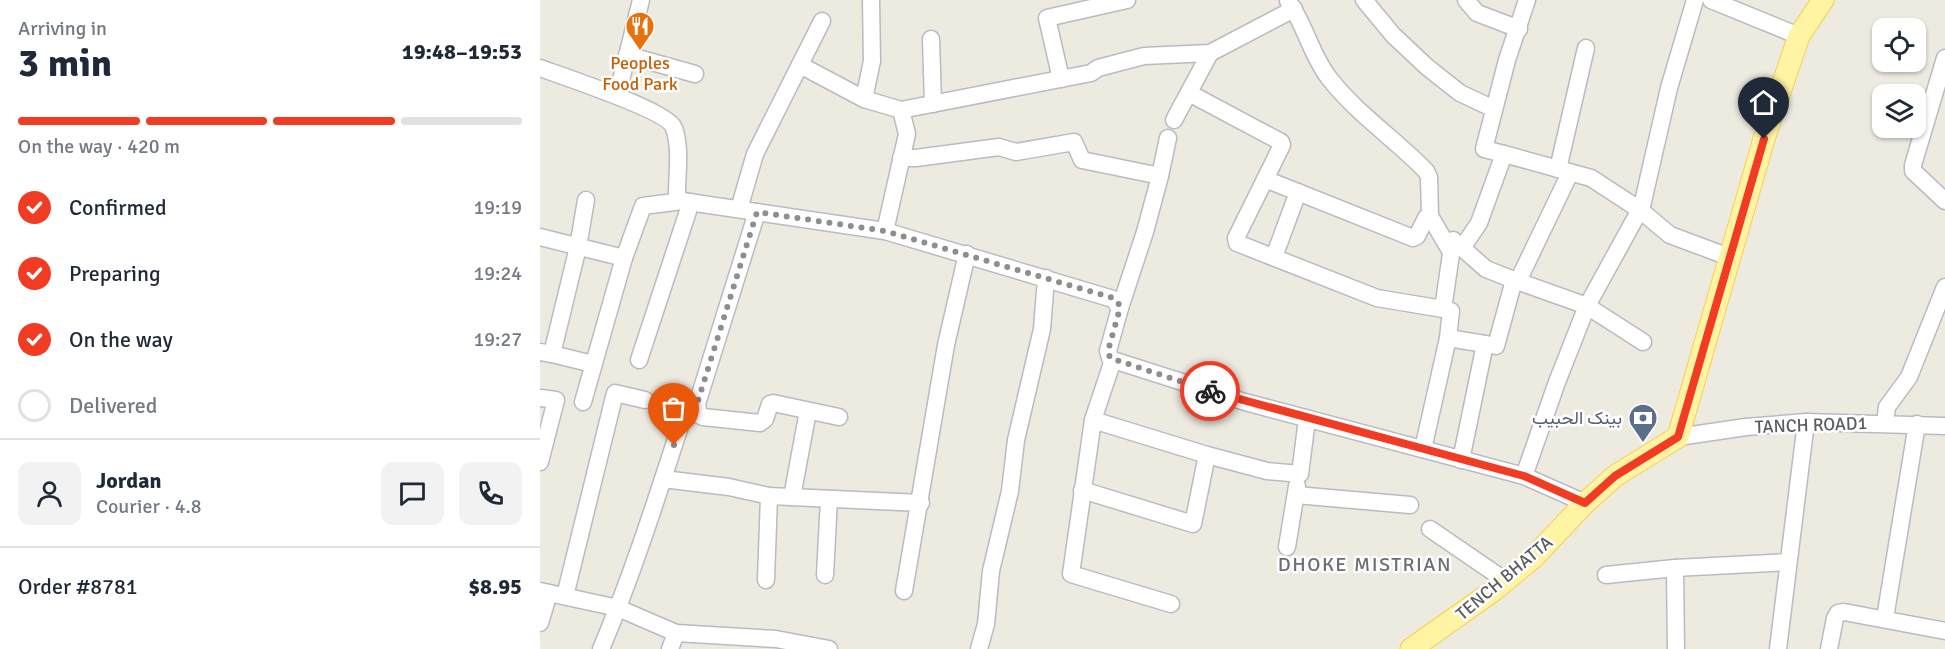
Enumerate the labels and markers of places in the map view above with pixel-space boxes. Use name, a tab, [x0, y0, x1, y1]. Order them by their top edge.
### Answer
restaurant icon: Peoples Food Park	[624, 10, 656, 52]
place label: Peoples Food Park	[602, 52, 678, 95]
pin	[1738, 77, 1789, 139]
pin	[648, 383, 699, 445]
bank icon: بينک الحبيب	[1627, 402, 1659, 444]
place label: بينک الحبيب	[1532, 407, 1622, 429]

